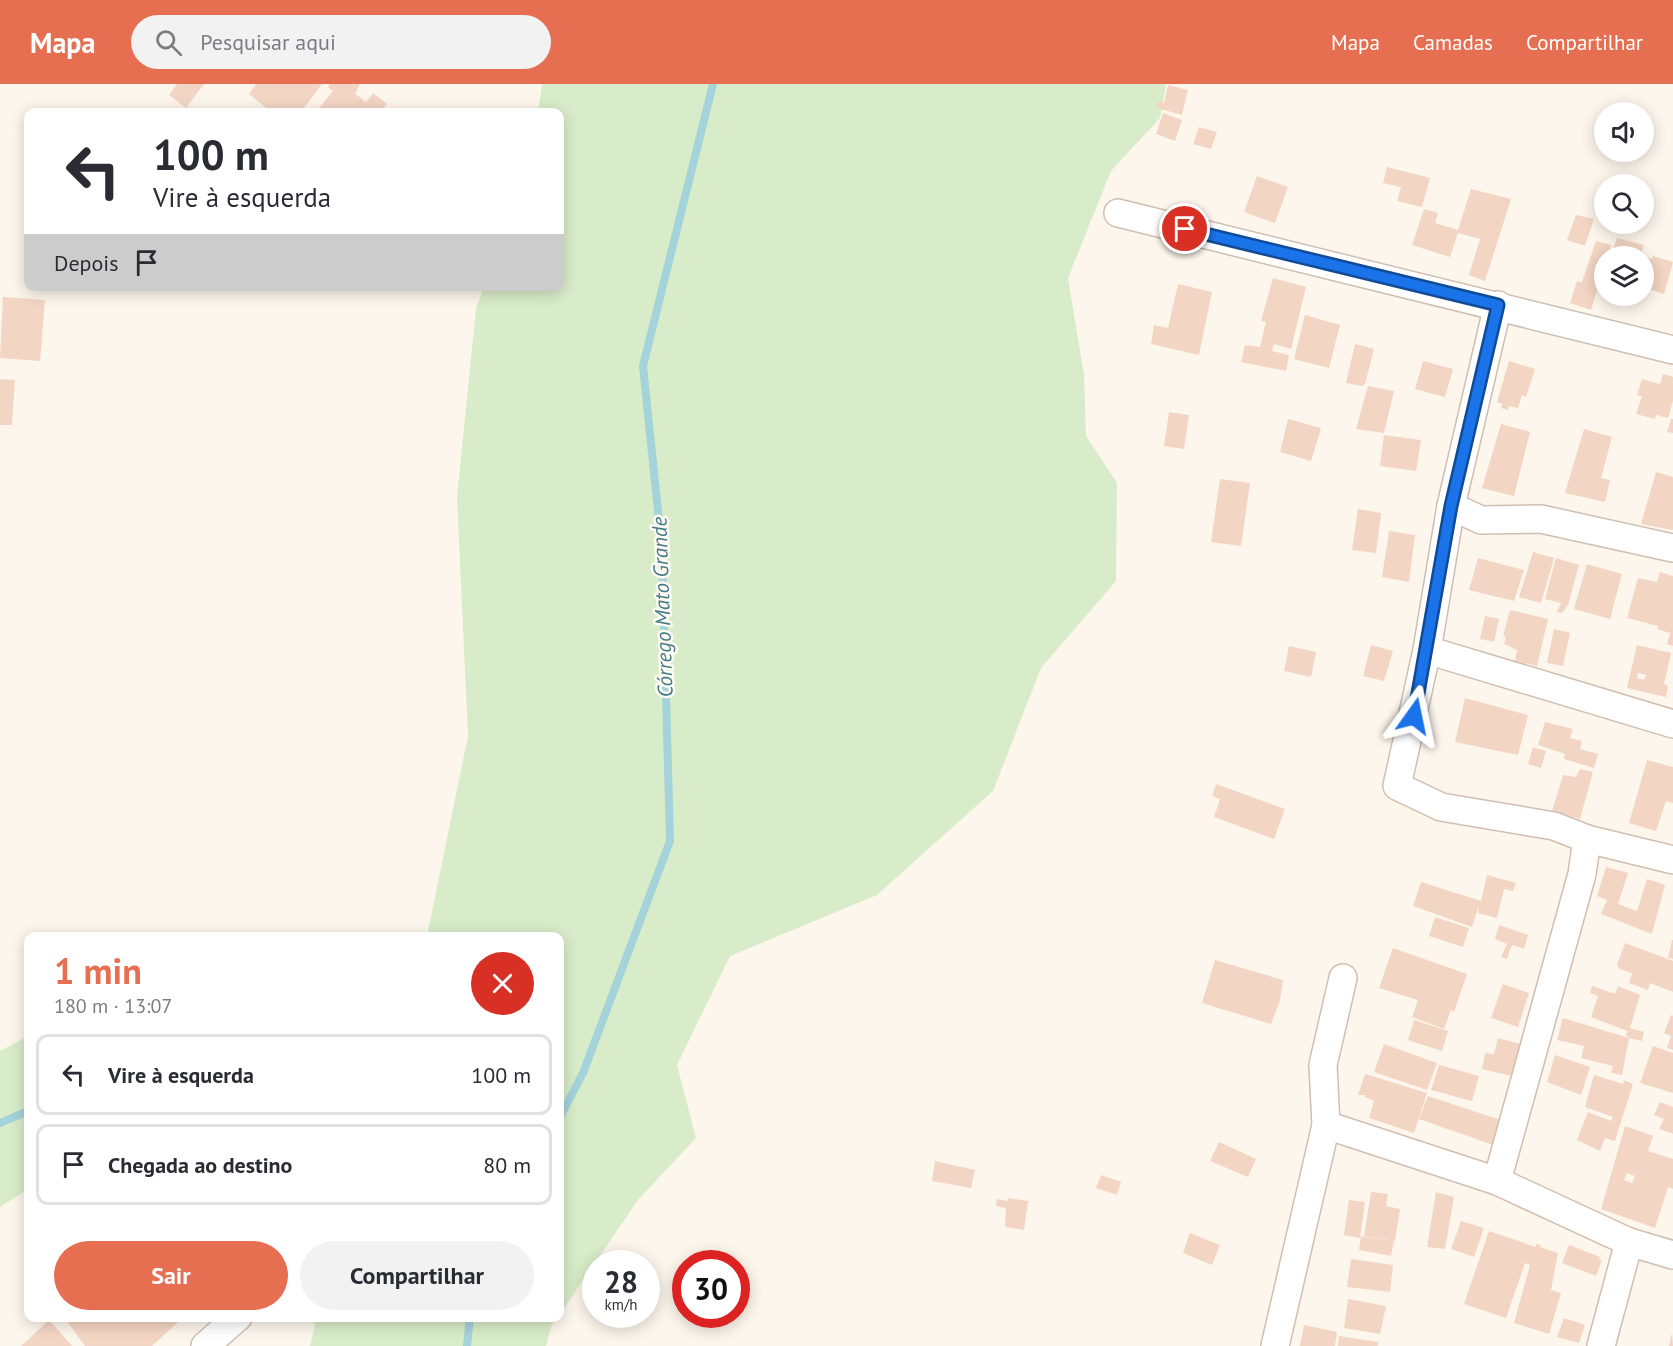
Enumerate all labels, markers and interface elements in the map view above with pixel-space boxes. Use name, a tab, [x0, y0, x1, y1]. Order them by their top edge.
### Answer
search box	[131, 15, 551, 69]
text: Mapa	[30, 24, 95, 61]
icon: search	[152, 26, 185, 59]
text: Pesquisar aqui	[200, 28, 336, 56]
text: Mapa	[1331, 29, 1380, 56]
text: Camadas	[1413, 29, 1493, 56]
text: Compartilhar	[1526, 29, 1643, 56]
map controls	[1594, 102, 1654, 306]
button: sound	[1594, 102, 1654, 162]
text: 100 m	[153, 127, 269, 182]
icon: left	[54, 132, 132, 210]
button: search	[1594, 174, 1654, 234]
text: Vire à esquerda	[153, 180, 331, 214]
pin	[1159, 203, 1210, 254]
icon: arrive	[1168, 212, 1201, 245]
icon: arrive	[130, 246, 163, 279]
button: layers	[1594, 246, 1654, 306]
text: Depois	[54, 249, 118, 277]
water label: Córrego Mato Grande	[645, 516, 679, 698]
position arrow	[1382, 684, 1446, 748]
text: 1 min	[54, 947, 142, 994]
button: close	[471, 952, 534, 1015]
text: 180 m · 13:07	[54, 993, 172, 1019]
icon: left	[57, 1058, 90, 1091]
text: Vire à esquerda	[108, 1061, 254, 1089]
text: 100 m	[471, 1061, 531, 1089]
icon: arrive	[57, 1148, 90, 1181]
text: Chegada ao destino	[108, 1151, 292, 1179]
text: 80 m	[483, 1151, 531, 1179]
button: Sair	[54, 1241, 288, 1310]
button: Compartilhar	[300, 1241, 534, 1310]
speed limit sign: 30	[672, 1250, 750, 1328]
text: 28	[604, 1262, 638, 1301]
text: km/h	[605, 1295, 637, 1314]

